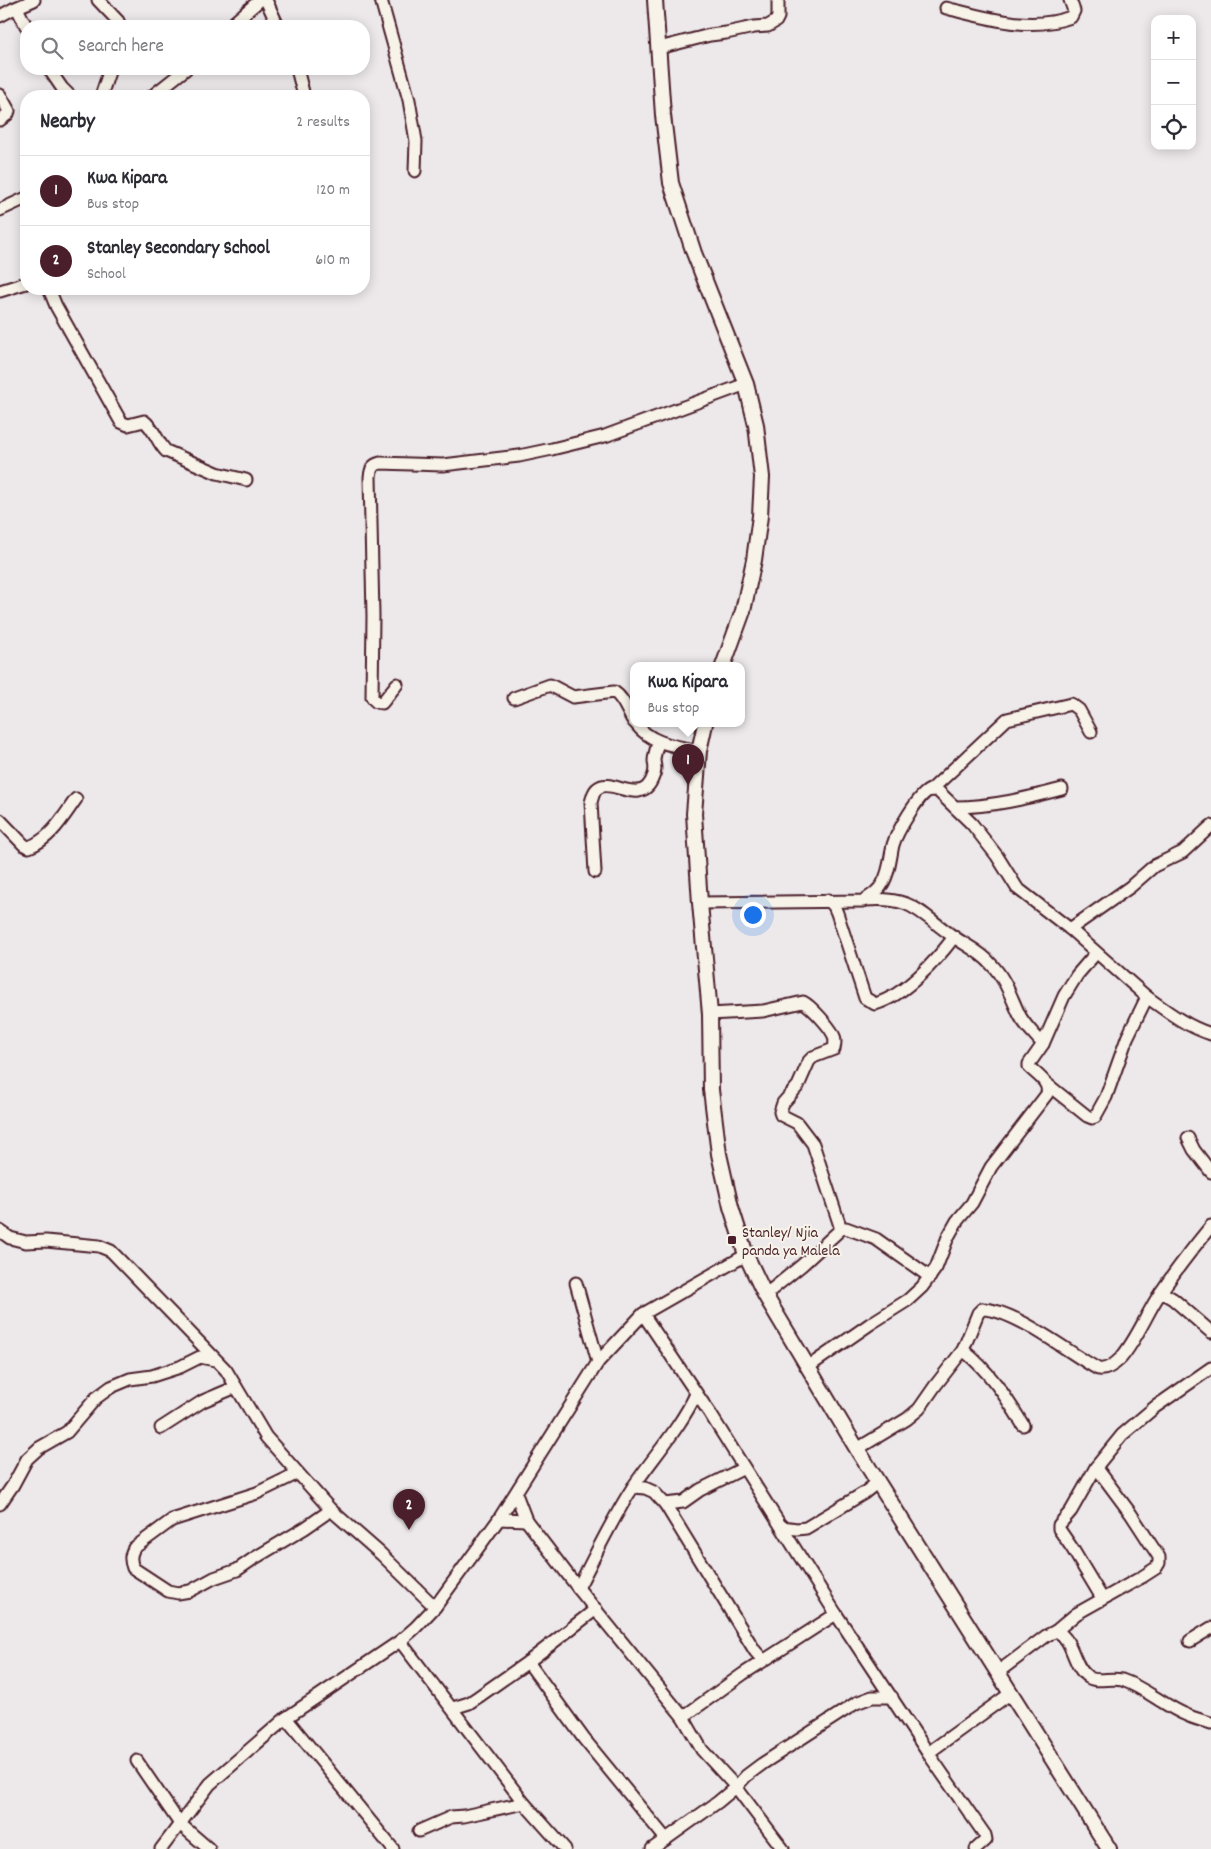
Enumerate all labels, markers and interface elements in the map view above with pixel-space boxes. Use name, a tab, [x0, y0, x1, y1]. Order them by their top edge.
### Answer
map controls	[1151, 15, 1196, 150]
button: +	[1151, 15, 1196, 60]
search box	[20, 20, 370, 75]
icon: search	[38, 34, 66, 62]
text: Search here	[78, 34, 164, 61]
button: −	[1151, 60, 1196, 105]
button: locate	[1151, 105, 1196, 150]
text: Nearby	[40, 108, 95, 138]
text: 2 results	[296, 111, 350, 134]
text: Kwa Kipara	[87, 166, 167, 193]
text: 1	[54, 179, 58, 202]
text: 120 m	[316, 179, 350, 202]
text: Bus stop	[87, 193, 139, 216]
text: Stanley Secondary School	[87, 236, 270, 263]
text: 2	[53, 249, 60, 272]
text: 610 m	[315, 249, 350, 272]
text: School	[87, 263, 126, 286]
popup	[630, 662, 745, 727]
text: Kwa Kipara	[647, 670, 728, 697]
text: Bus stop	[647, 697, 699, 720]
pin: 1	[672, 744, 704, 785]
your location	[740, 902, 766, 928]
place label: Stanley/ Njia panda ya Malela	[742, 1222, 840, 1263]
marker: Stanley/ Njia panda ya Malela	[726, 1234, 738, 1246]
pin: 2	[393, 1489, 425, 1530]

